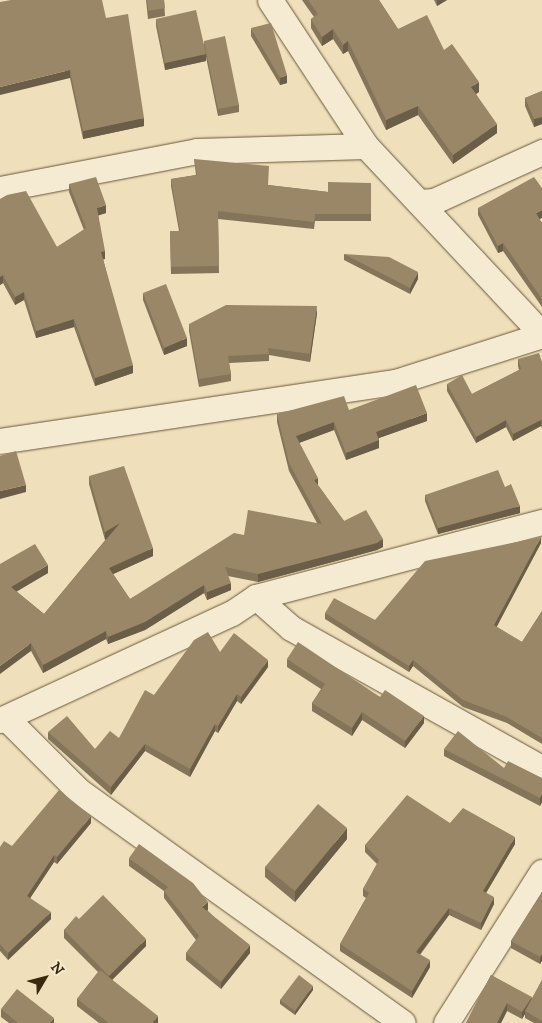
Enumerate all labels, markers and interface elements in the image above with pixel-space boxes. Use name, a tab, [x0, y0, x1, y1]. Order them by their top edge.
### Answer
north arrow	[20, 953, 70, 1003]
text: N	[46, 959, 68, 979]

